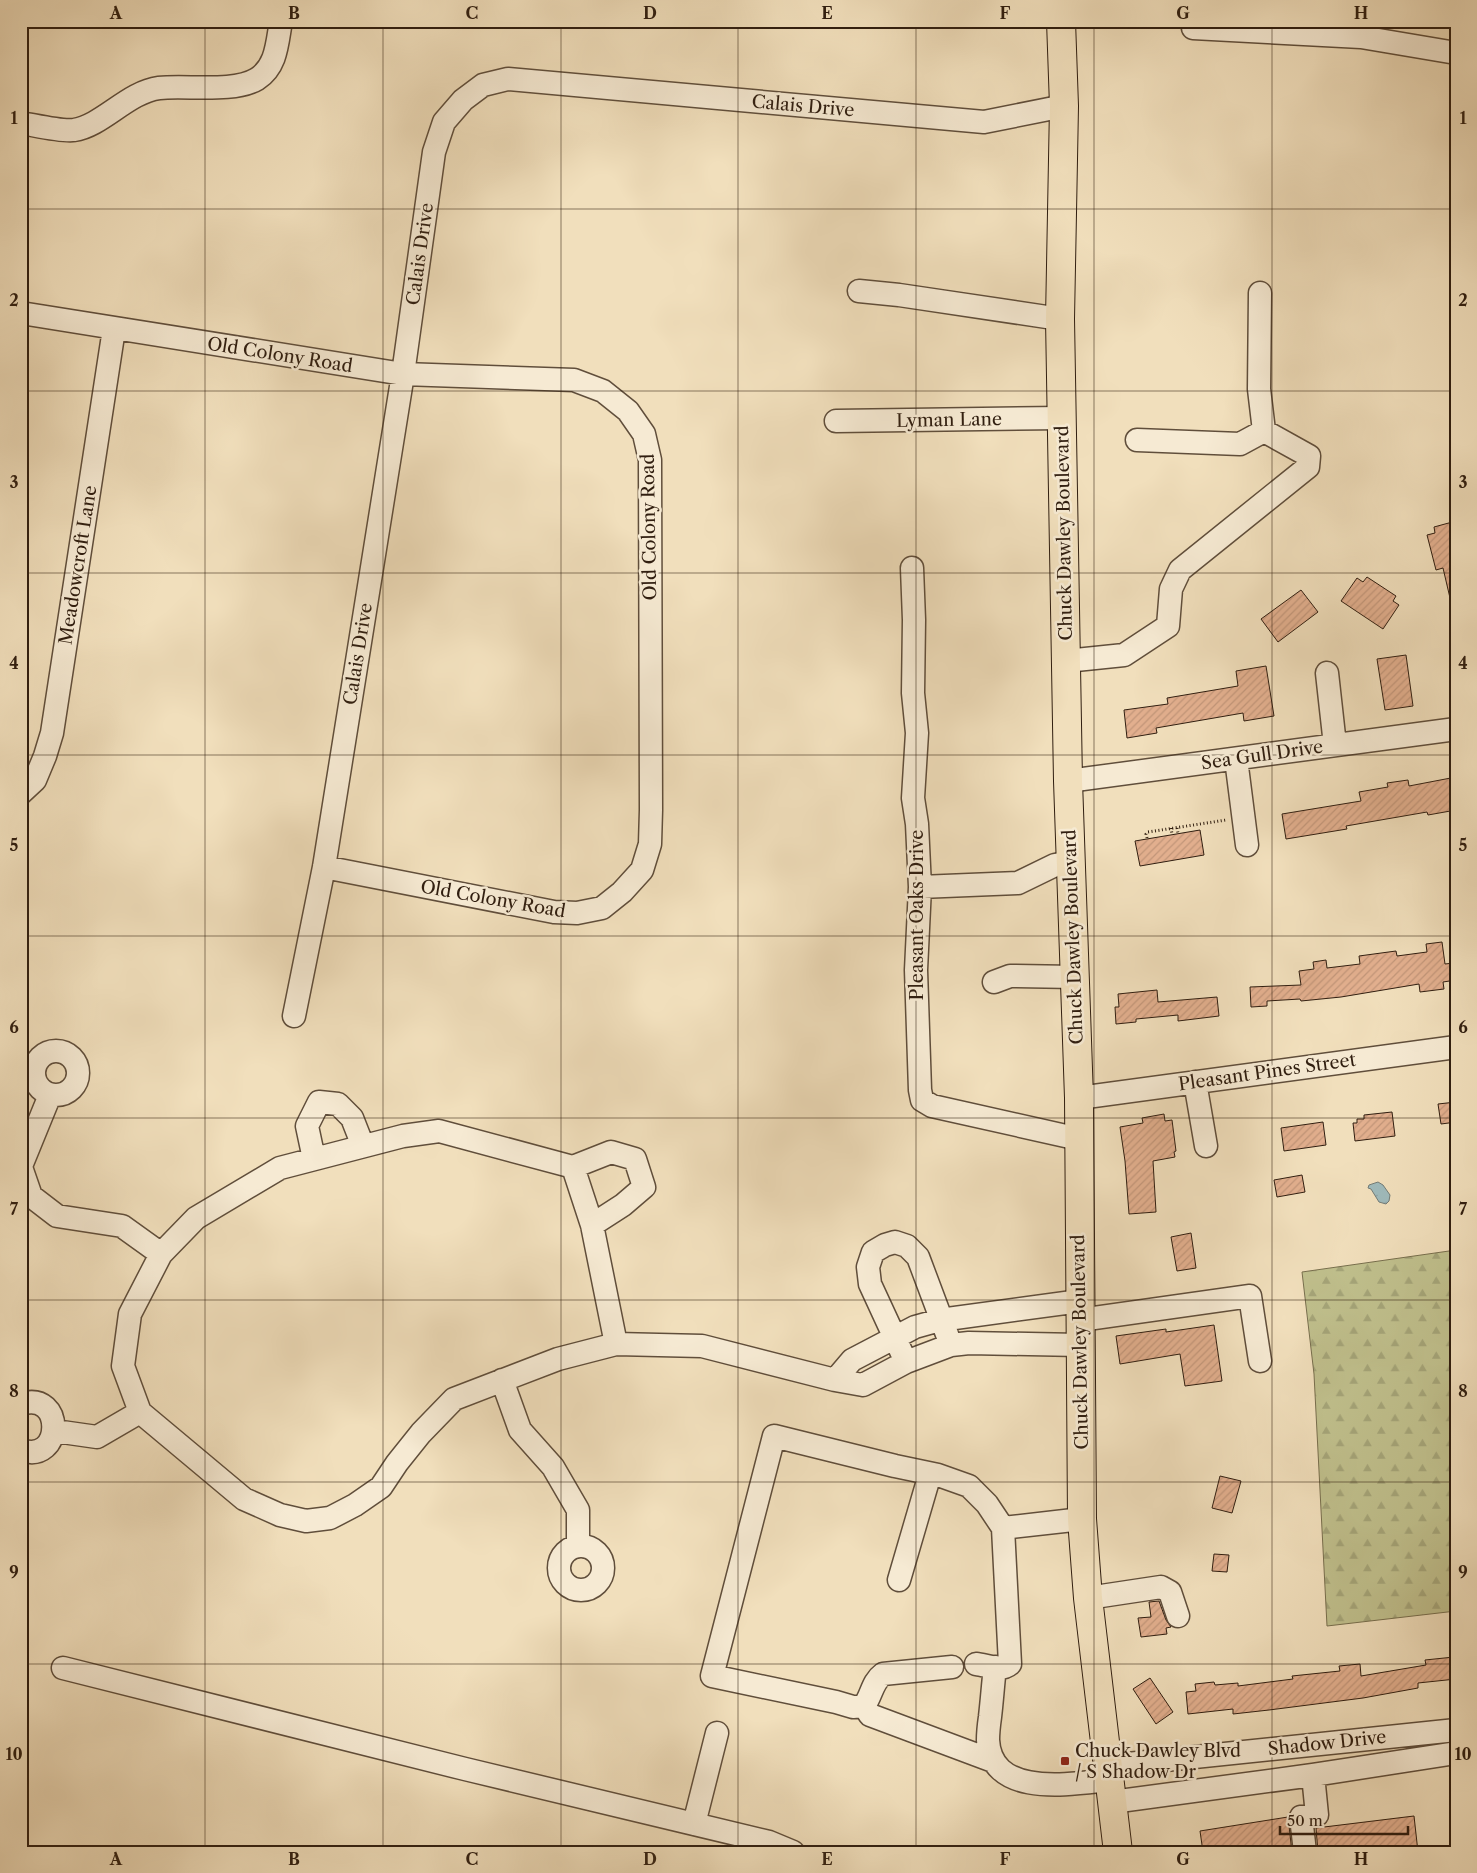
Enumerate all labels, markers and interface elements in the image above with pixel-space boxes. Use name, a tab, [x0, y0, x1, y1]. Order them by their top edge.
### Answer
text: A	[109, 3, 123, 23]
text: B	[288, 3, 300, 23]
text: C	[466, 3, 478, 23]
text: D	[643, 3, 657, 23]
text: E	[821, 3, 833, 23]
text: F	[1000, 3, 1011, 23]
text: G	[1176, 3, 1190, 23]
text: H	[1354, 3, 1368, 23]
street label: Calais Drive	[751, 91, 855, 121]
text: 1	[10, 108, 18, 128]
text: 1	[1459, 108, 1467, 128]
street label: Calais Drive	[402, 201, 438, 307]
text: 2	[9, 290, 19, 310]
text: 2	[1458, 290, 1468, 310]
street label: Old Colony Road	[206, 333, 354, 377]
street label: Lyman Lane	[896, 408, 1002, 432]
street label: Chuck Dawley Boulevard	[1051, 425, 1077, 641]
street label: Old Colony Road	[637, 453, 661, 601]
text: 3	[9, 472, 19, 492]
text: 3	[1458, 472, 1468, 492]
street label: Meadowcroft Lane	[55, 484, 101, 646]
street label: Calais Drive	[339, 601, 377, 707]
text: 4	[9, 653, 19, 673]
text: 4	[1458, 653, 1468, 673]
street label: Sea Gull Drive	[1200, 736, 1324, 774]
street label: Chuck Dawley Boulevard	[1058, 829, 1088, 1045]
street label: Pleasant Oaks Drive	[906, 830, 928, 1000]
text: 5	[10, 835, 19, 855]
text: 5	[1459, 835, 1468, 855]
street label: Old Colony Road	[419, 875, 567, 923]
text: 6	[9, 1017, 19, 1037]
text: 6	[1458, 1017, 1468, 1037]
street label: Pleasant Pines Street	[1177, 1049, 1358, 1095]
text: 7	[10, 1199, 19, 1219]
text: 7	[1459, 1199, 1468, 1219]
street label: Chuck Dawley Boulevard	[1067, 1234, 1093, 1450]
text: 8	[9, 1381, 19, 1401]
text: 8	[1458, 1381, 1468, 1401]
text: 9	[9, 1562, 19, 1582]
text: 9	[1458, 1562, 1468, 1582]
street label: Shadow Drive	[1267, 1726, 1387, 1760]
place label: Chuck Dawley Blvd / S Shadow Dr	[1075, 1740, 1241, 1783]
text: 10	[5, 1744, 23, 1764]
text: 10	[1454, 1744, 1472, 1764]
marker: Chuck Dawley Blvd / S Shadow Dr	[1059, 1755, 1071, 1767]
scale bar	[1280, 1803, 1407, 1835]
text: 50 m	[1287, 1811, 1323, 1830]
text: A	[109, 1849, 123, 1869]
text: B	[288, 1849, 300, 1869]
text: C	[466, 1849, 478, 1869]
text: D	[643, 1849, 657, 1869]
text: E	[821, 1849, 833, 1869]
text: F	[1000, 1849, 1011, 1869]
text: G	[1176, 1849, 1190, 1869]
text: H	[1354, 1849, 1368, 1869]

